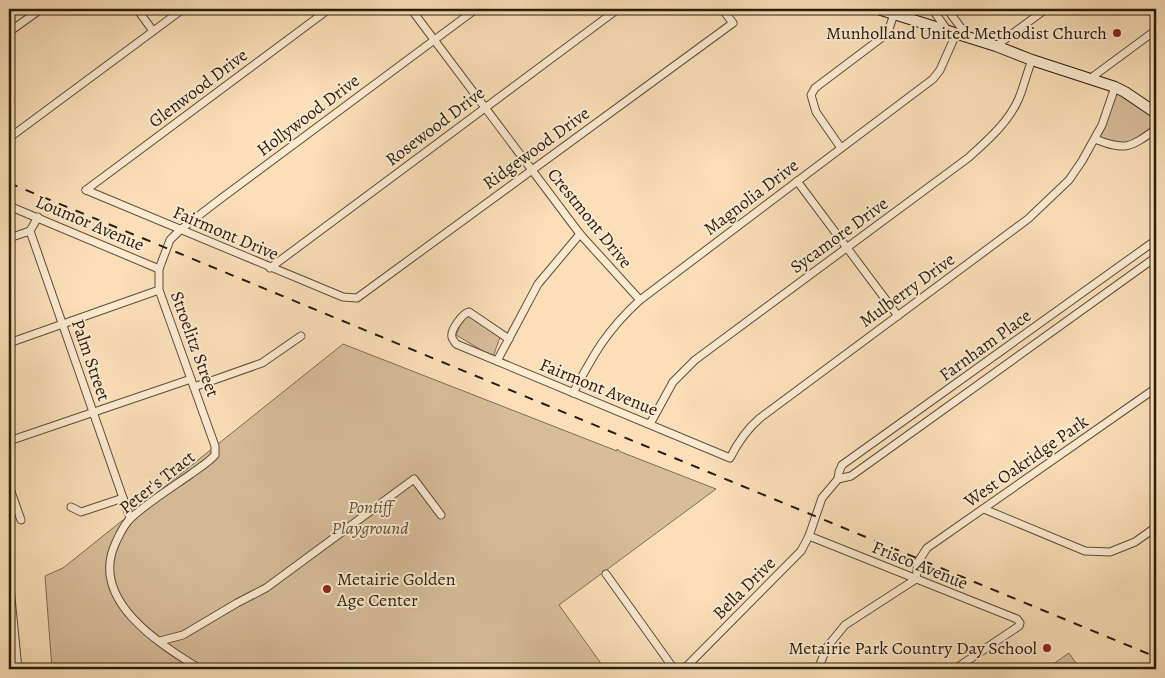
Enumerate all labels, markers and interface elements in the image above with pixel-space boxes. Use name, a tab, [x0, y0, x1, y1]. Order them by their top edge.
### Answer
place label: Munholland United Methodist Church	[826, 21, 1107, 45]
marker: Munholland United Methodist Church	[1111, 27, 1123, 39]
street label: Glenwood Drive	[144, 43, 252, 133]
street label: Hollywood Drive	[252, 68, 364, 162]
street label: Rosewood Drive	[380, 81, 490, 171]
street label: Ridgewood Drive	[478, 101, 594, 195]
street label: Magnolia Drive	[699, 153, 803, 241]
street label: Crestmont Drive	[542, 163, 638, 273]
street label: Loumor Avenue	[32, 189, 148, 257]
street label: Sycamore Drive	[785, 191, 893, 279]
street label: Fairmont Drive	[170, 200, 282, 266]
street label: Mulberry Drive	[855, 247, 959, 333]
street label: Stroelitz Street	[165, 288, 225, 400]
street label: Farnham Place	[934, 303, 1036, 387]
street label: Palm Street	[66, 316, 116, 404]
street label: Fairmont Avenue	[536, 352, 662, 422]
street label: West Oakridge Park	[958, 409, 1093, 513]
street label: Peter's Tract	[114, 445, 200, 519]
park label: Pontiff Playground	[331, 495, 409, 540]
street label: Frisco Avenue	[868, 535, 972, 595]
street label: Bella Drive	[707, 551, 781, 625]
place label: Metairie Golden Age Center	[336, 567, 456, 612]
marker: Metairie Golden Age Center	[321, 583, 333, 595]
place label: Metairie Park Country Day School	[788, 636, 1038, 660]
marker: Metairie Park Country Day School	[1041, 642, 1053, 654]

